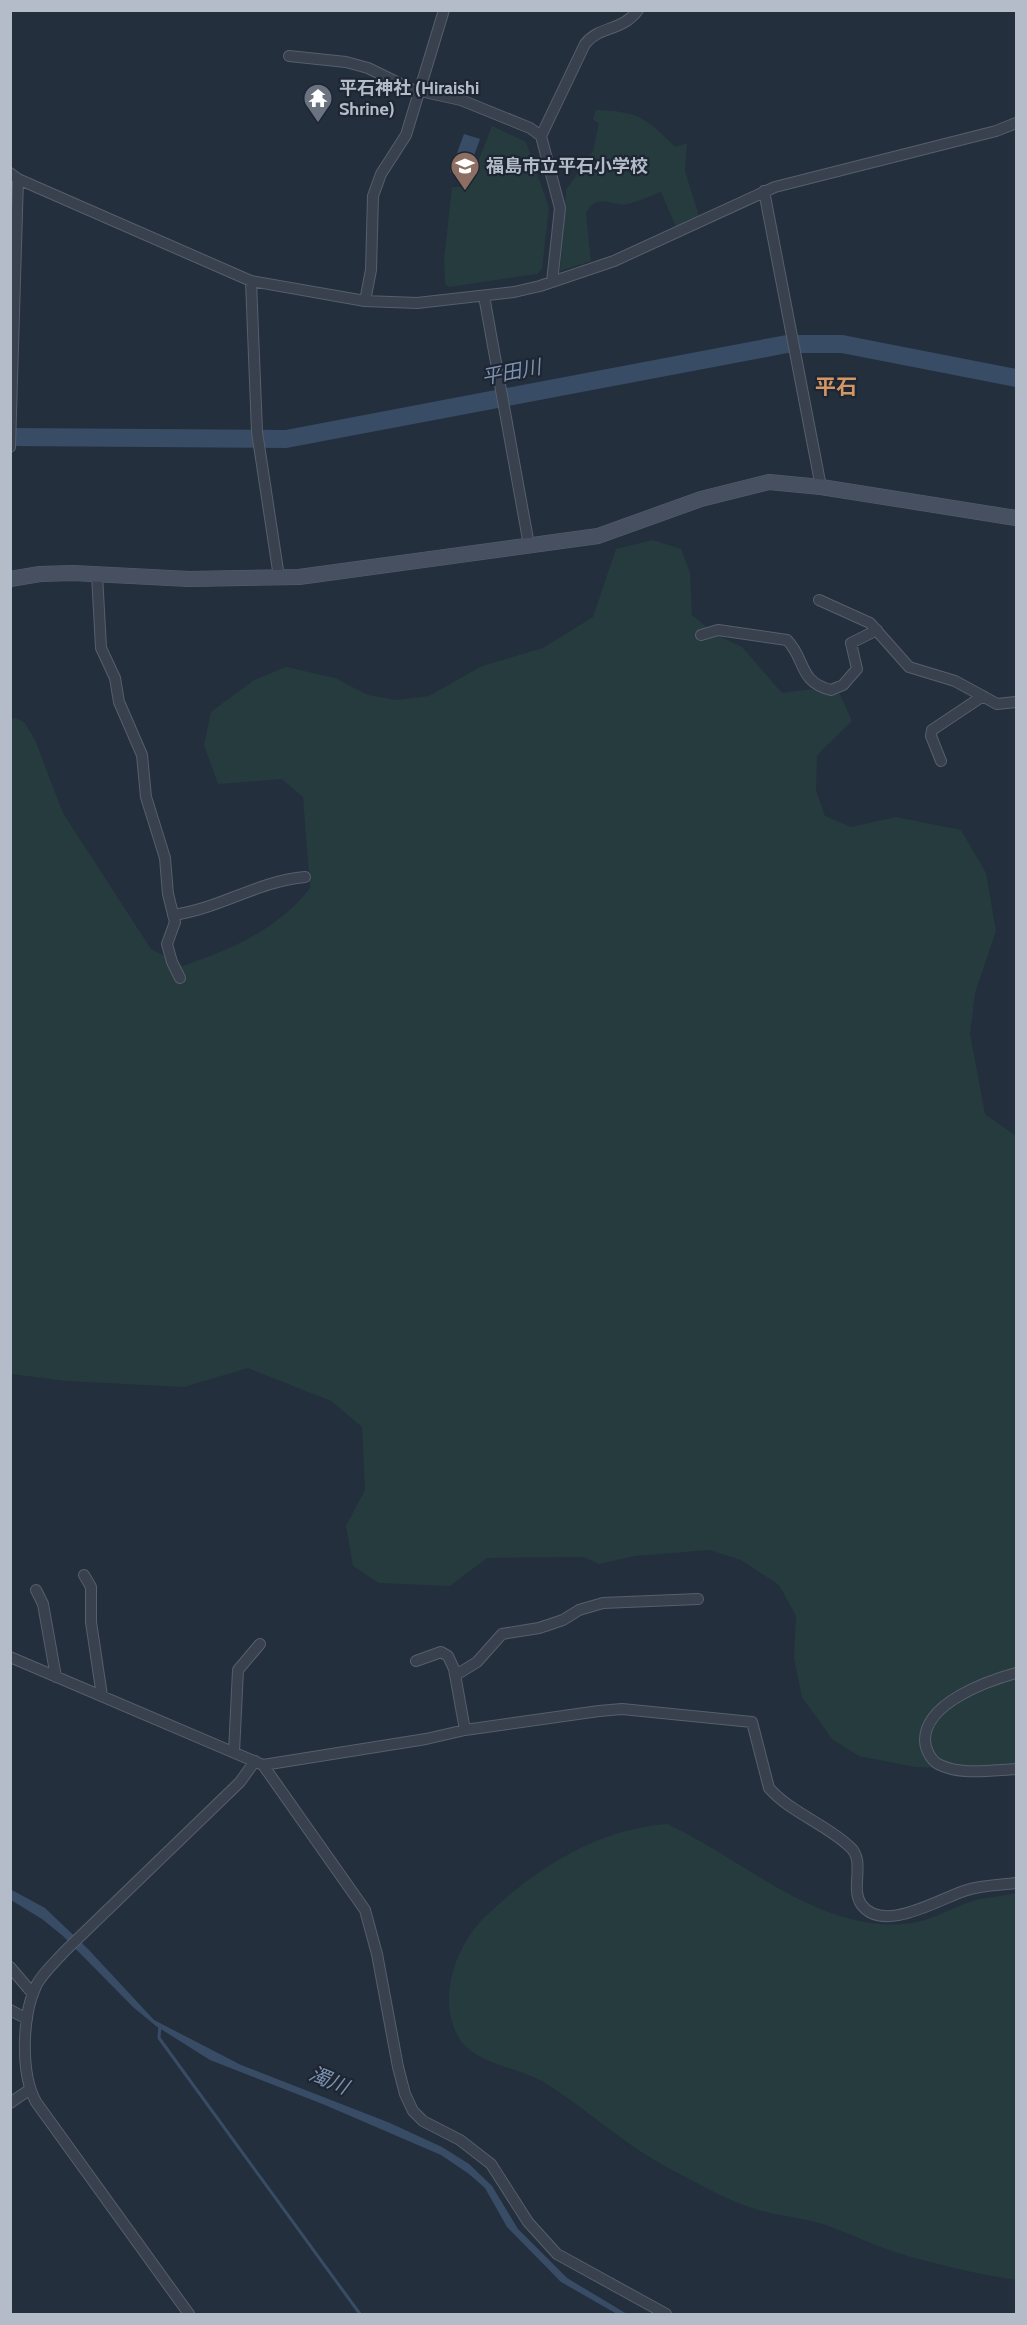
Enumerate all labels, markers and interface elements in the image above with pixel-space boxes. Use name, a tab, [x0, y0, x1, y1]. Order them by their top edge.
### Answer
place label: 平石神社 (Hiraishi Shrine)	[339, 77, 479, 120]
temple icon: 平石神社 (Hiraishi Shrine)	[302, 82, 334, 124]
school or university icon: 福島市立平石小学校	[449, 150, 481, 192]
place label: 福島市立平石小学校	[486, 155, 648, 177]
water label: 平田川	[479, 354, 545, 390]
district label: 平石	[815, 374, 857, 399]
water label: 濁川	[306, 2061, 354, 2100]

